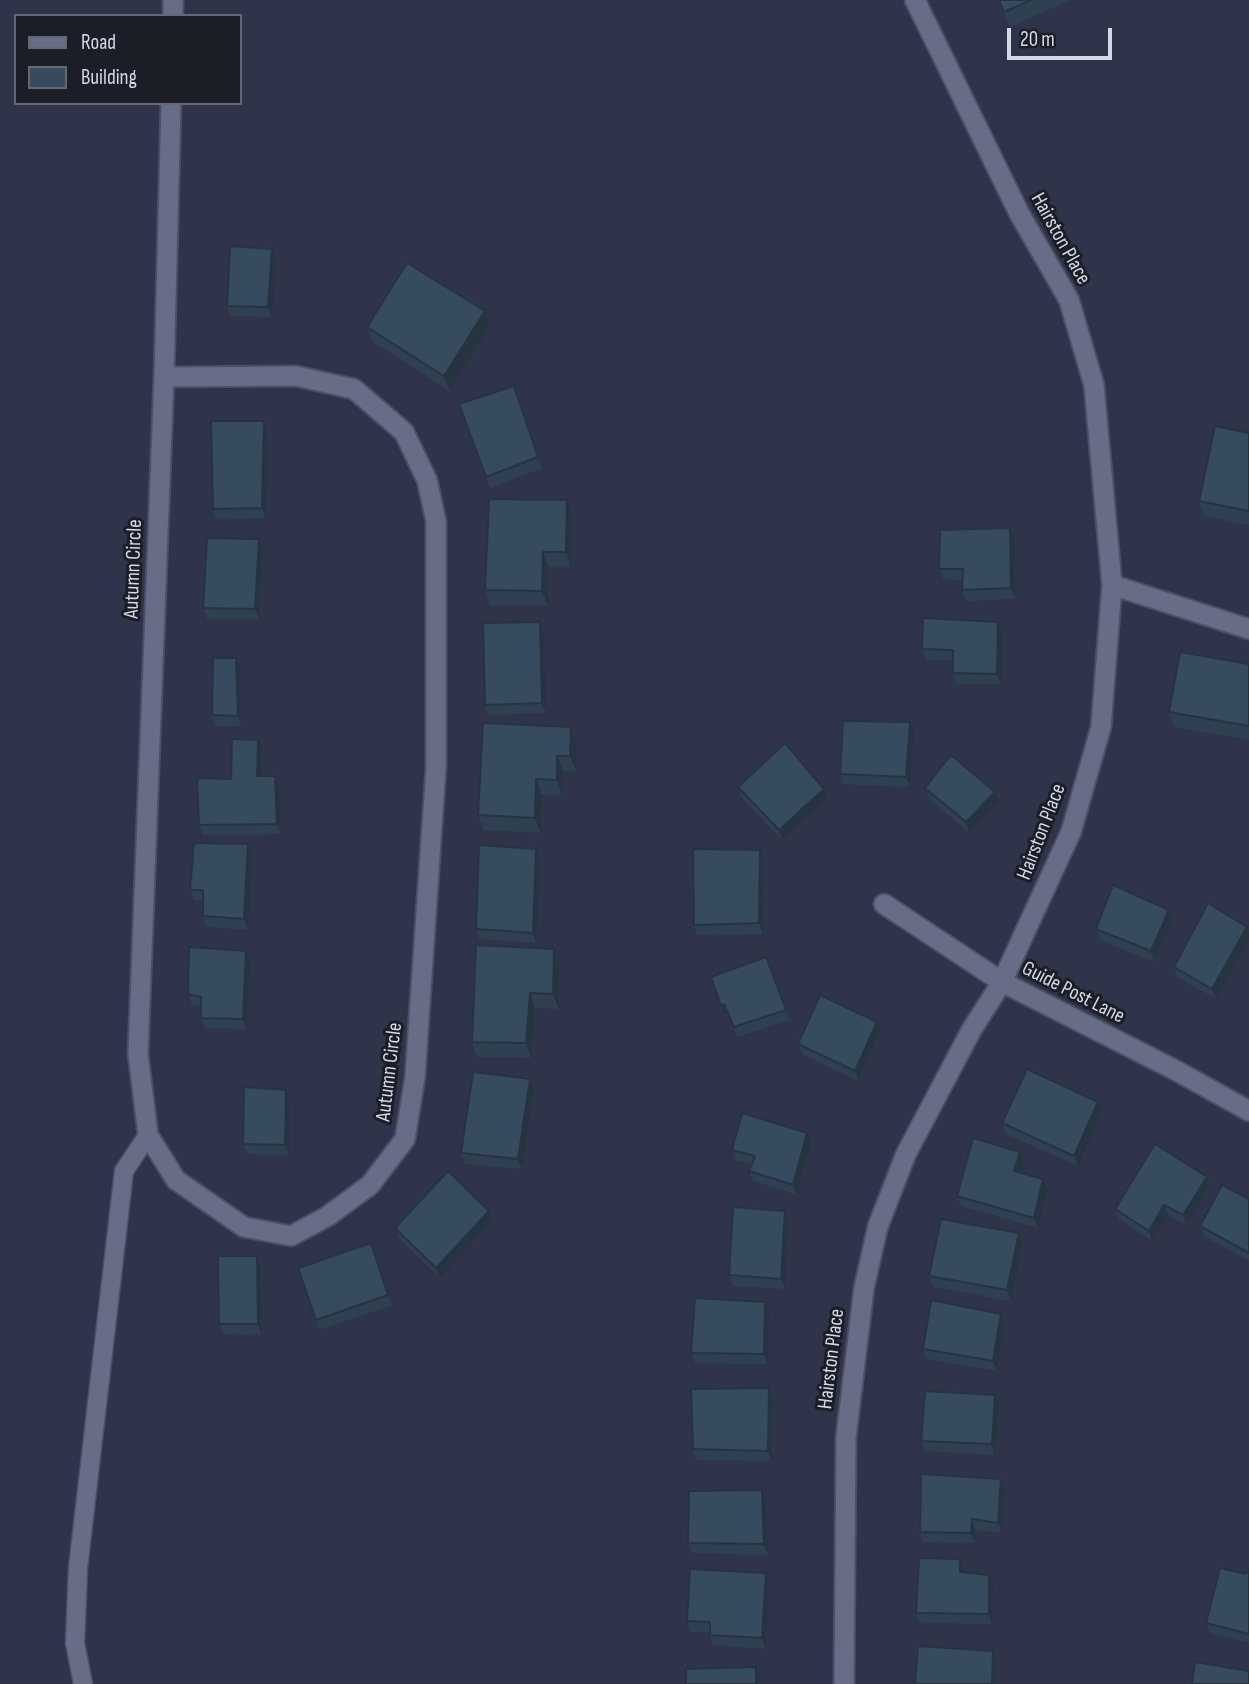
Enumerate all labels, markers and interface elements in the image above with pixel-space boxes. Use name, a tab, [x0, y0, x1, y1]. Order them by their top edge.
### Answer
legend	[14, 14, 242, 105]
scale bar	[1011, 14, 1116, 58]
text: 20 m	[1020, 27, 1055, 52]
text: Road	[81, 30, 116, 55]
text: Building	[81, 65, 137, 90]
street label: Hairston Place	[1025, 189, 1095, 289]
street label: Autumn Circle	[120, 519, 148, 619]
street label: Hairston Place	[1012, 780, 1072, 884]
street label: Guide Post Lane	[1017, 956, 1129, 1030]
street label: Autumn Circle	[371, 1021, 409, 1123]
street label: Hairston Place	[813, 1307, 851, 1411]

